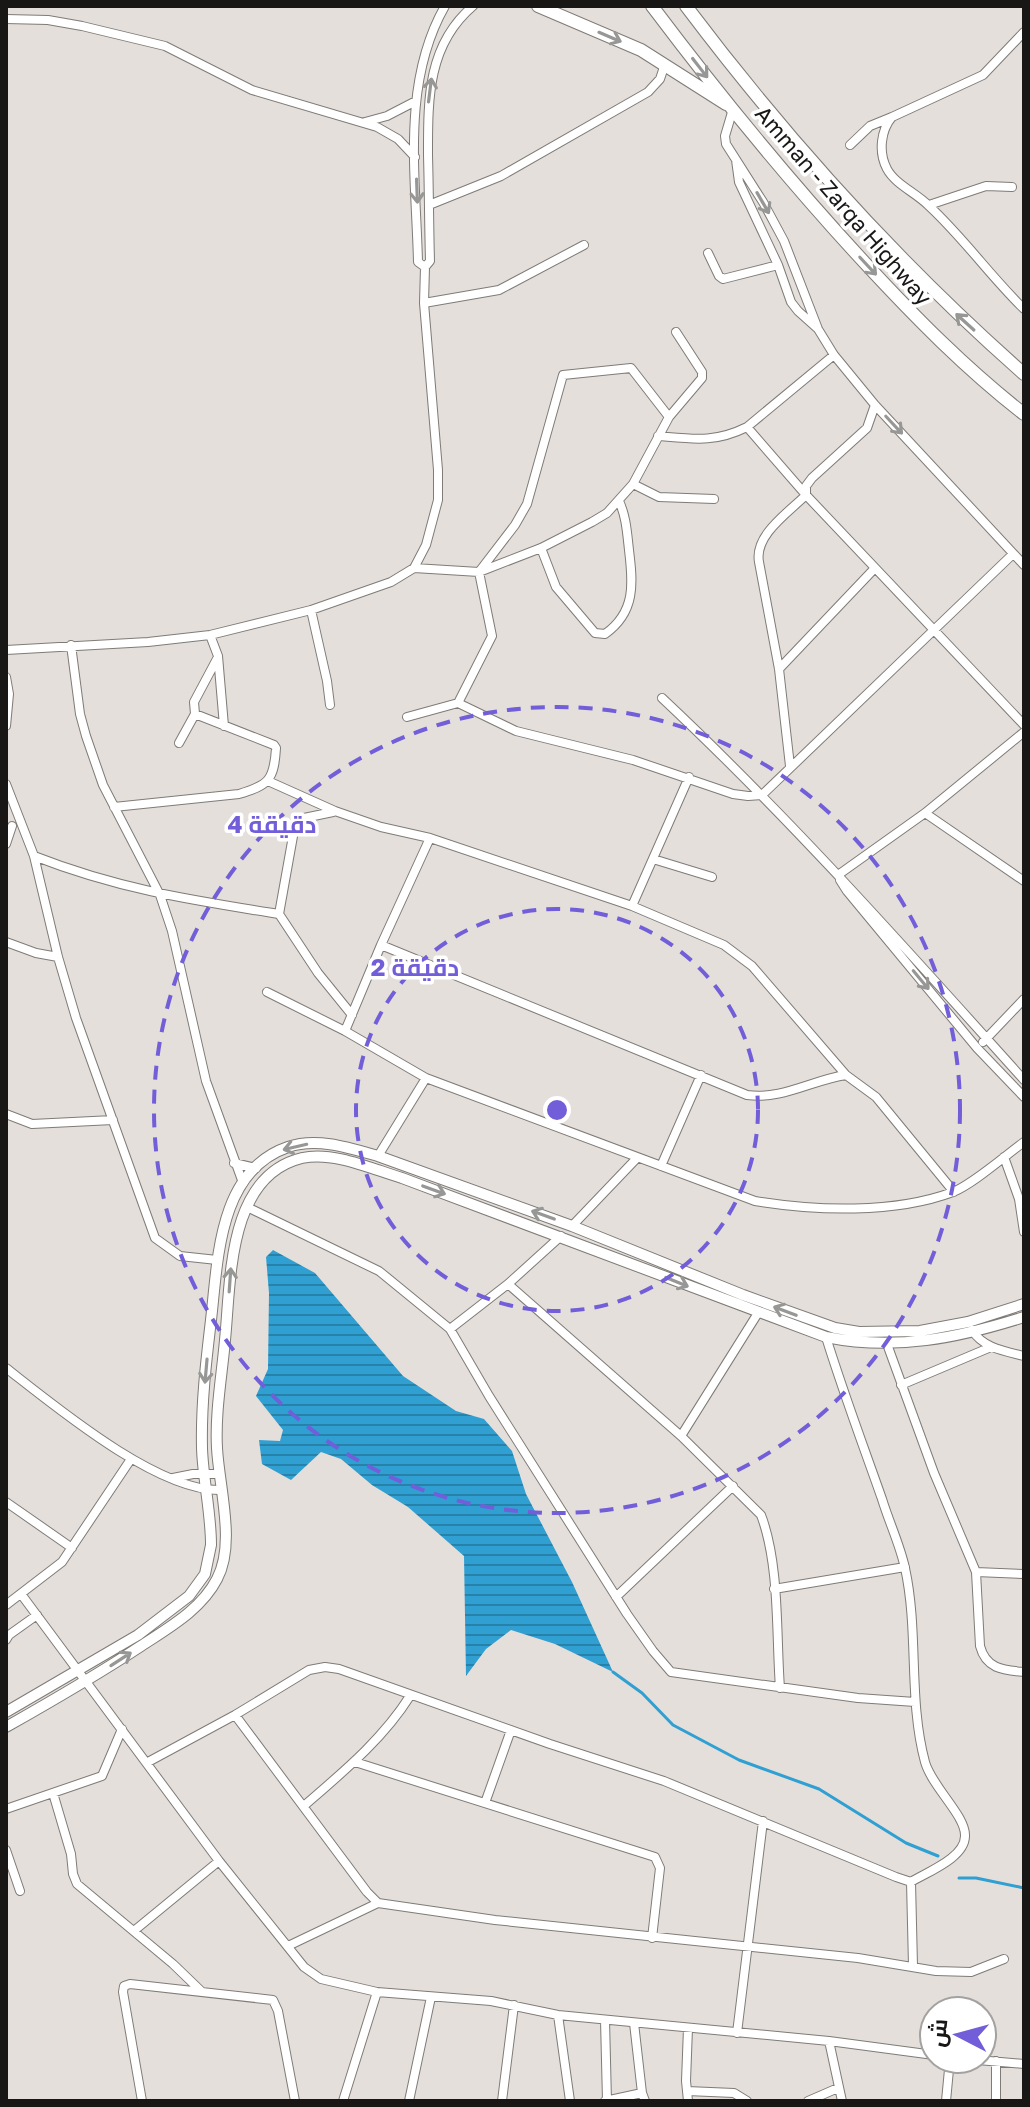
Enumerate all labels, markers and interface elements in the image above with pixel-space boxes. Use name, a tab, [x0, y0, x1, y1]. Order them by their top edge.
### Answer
one-way arrow	[597, 30, 621, 45]
one-way arrow	[691, 56, 708, 78]
one-way arrow	[423, 78, 438, 103]
street label: Amman - Zarqa Highway	[750, 100, 938, 310]
one-way arrow	[409, 177, 424, 204]
one-way arrow	[756, 191, 772, 215]
one-way arrow	[858, 256, 877, 276]
one-way arrow	[956, 313, 976, 331]
one-way arrow	[884, 415, 903, 435]
text: 4 دقيقة	[228, 809, 316, 838]
text: 2 دقيقة	[371, 952, 459, 981]
one-way arrow	[912, 970, 930, 990]
centre of rings	[543, 1096, 571, 1124]
one-way arrow	[283, 1140, 309, 1155]
one-way arrow	[421, 1183, 446, 1198]
one-way arrow	[531, 1207, 556, 1222]
one-way arrow	[223, 1267, 238, 1294]
one-way arrow	[664, 1275, 689, 1290]
one-way arrow	[773, 1303, 798, 1317]
one-way arrow	[198, 1358, 213, 1384]
one-way arrow	[110, 1650, 132, 1667]
north arrow	[918, 1995, 998, 2075]
text: ش	[923, 2017, 954, 2048]

